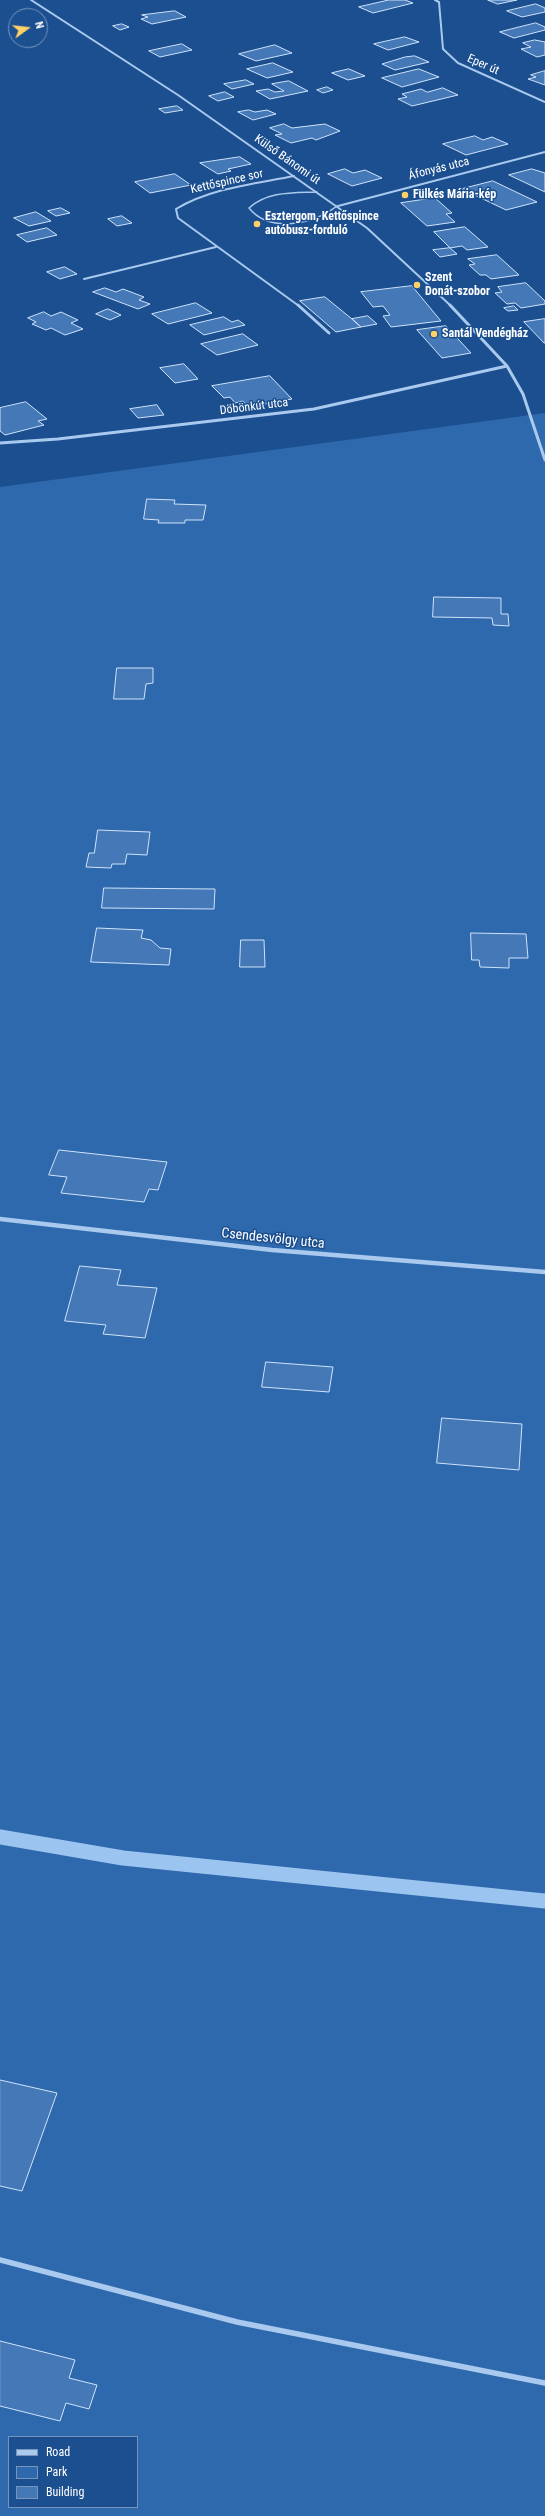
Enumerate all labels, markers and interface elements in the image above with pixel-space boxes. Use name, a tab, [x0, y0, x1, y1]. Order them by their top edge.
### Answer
north arrow	[8, 8, 48, 48]
text: N	[32, 20, 46, 30]
street label: Eper út	[465, 52, 501, 78]
street label: Külső Bánomi út	[251, 132, 323, 188]
street label: Áfonyás utca	[407, 155, 471, 183]
street label: Kettőspince sor	[189, 167, 265, 197]
place label: Fülkés Mária-kép	[413, 188, 496, 202]
marker: Fülkés Mária-kép	[400, 190, 410, 200]
place label: Esztergom, Kettőspince autóbusz-forduló	[265, 210, 379, 238]
marker: Esztergom, Kettőspince autóbusz-forduló	[252, 219, 262, 229]
place label: Szent Donát-szobor	[425, 271, 490, 299]
marker: Szent Donát-szobor	[412, 280, 422, 290]
place label: Santál Vendégház	[442, 327, 528, 341]
marker: Santál Vendégház	[429, 329, 439, 339]
street label: Döbönkút utca	[219, 396, 289, 418]
street label: Csendesvölgy utca	[221, 1225, 325, 1253]
legend	[8, 2436, 138, 2508]
text: Road	[46, 2445, 70, 2459]
text: Park	[46, 2465, 67, 2479]
text: Building	[46, 2485, 84, 2499]

